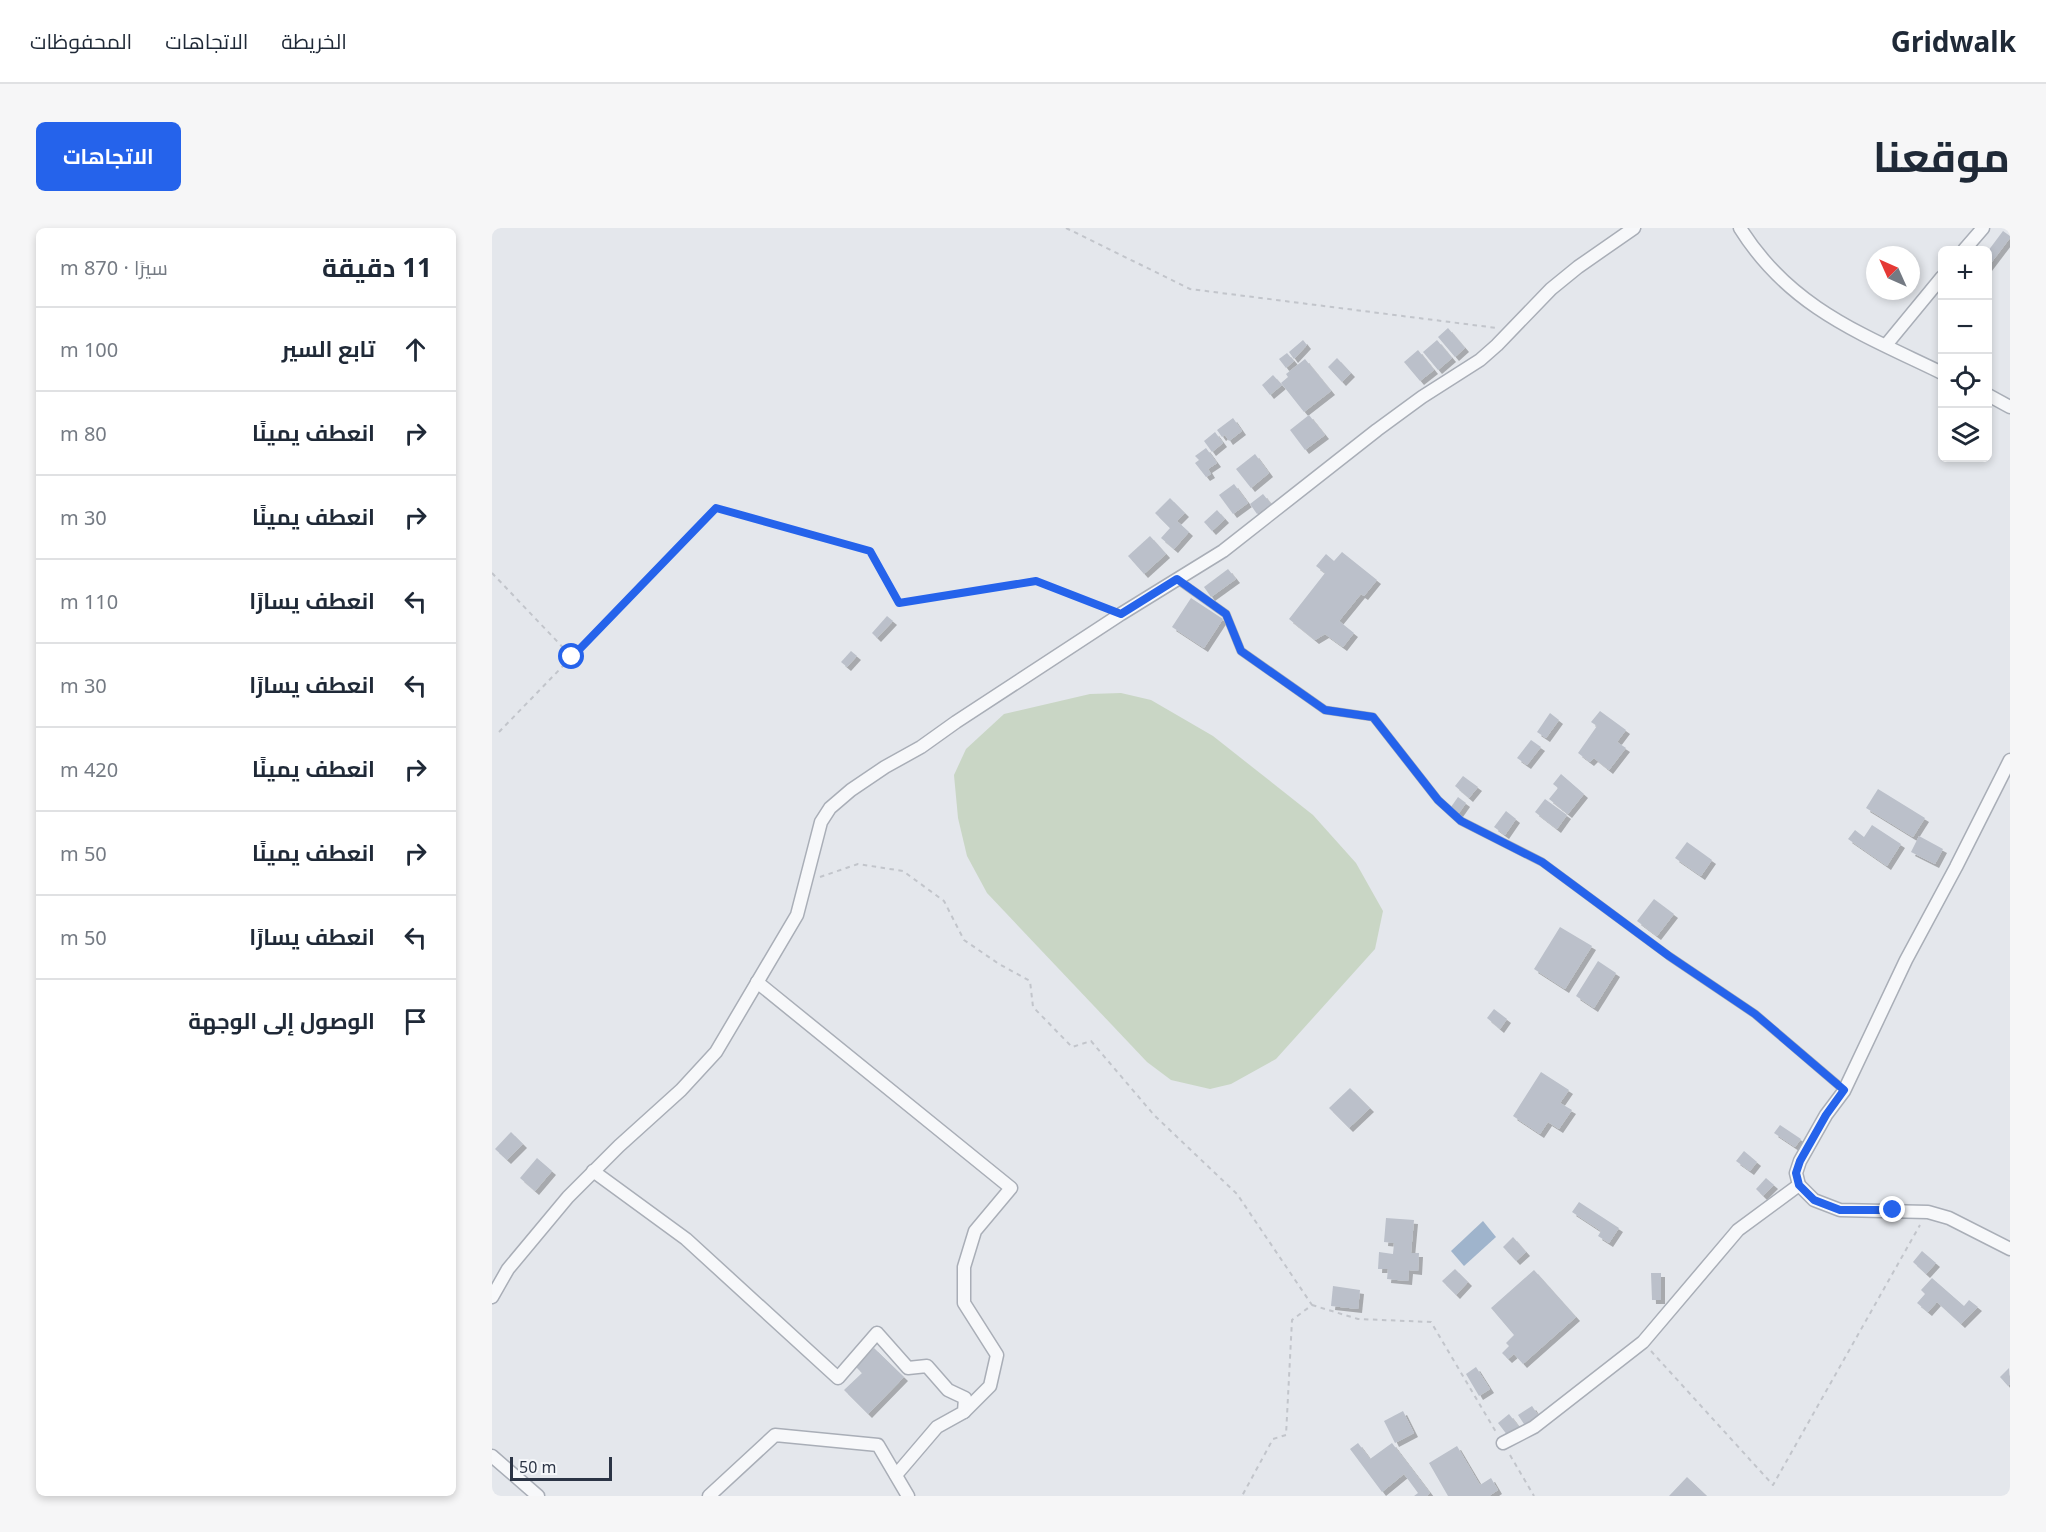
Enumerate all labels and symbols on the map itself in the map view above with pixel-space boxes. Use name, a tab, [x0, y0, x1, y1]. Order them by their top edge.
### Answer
north arrow	[1866, 246, 1920, 300]
route start	[558, 643, 584, 669]
route end	[1879, 1196, 1905, 1222]
scale bar	[510, 1454, 612, 1482]

